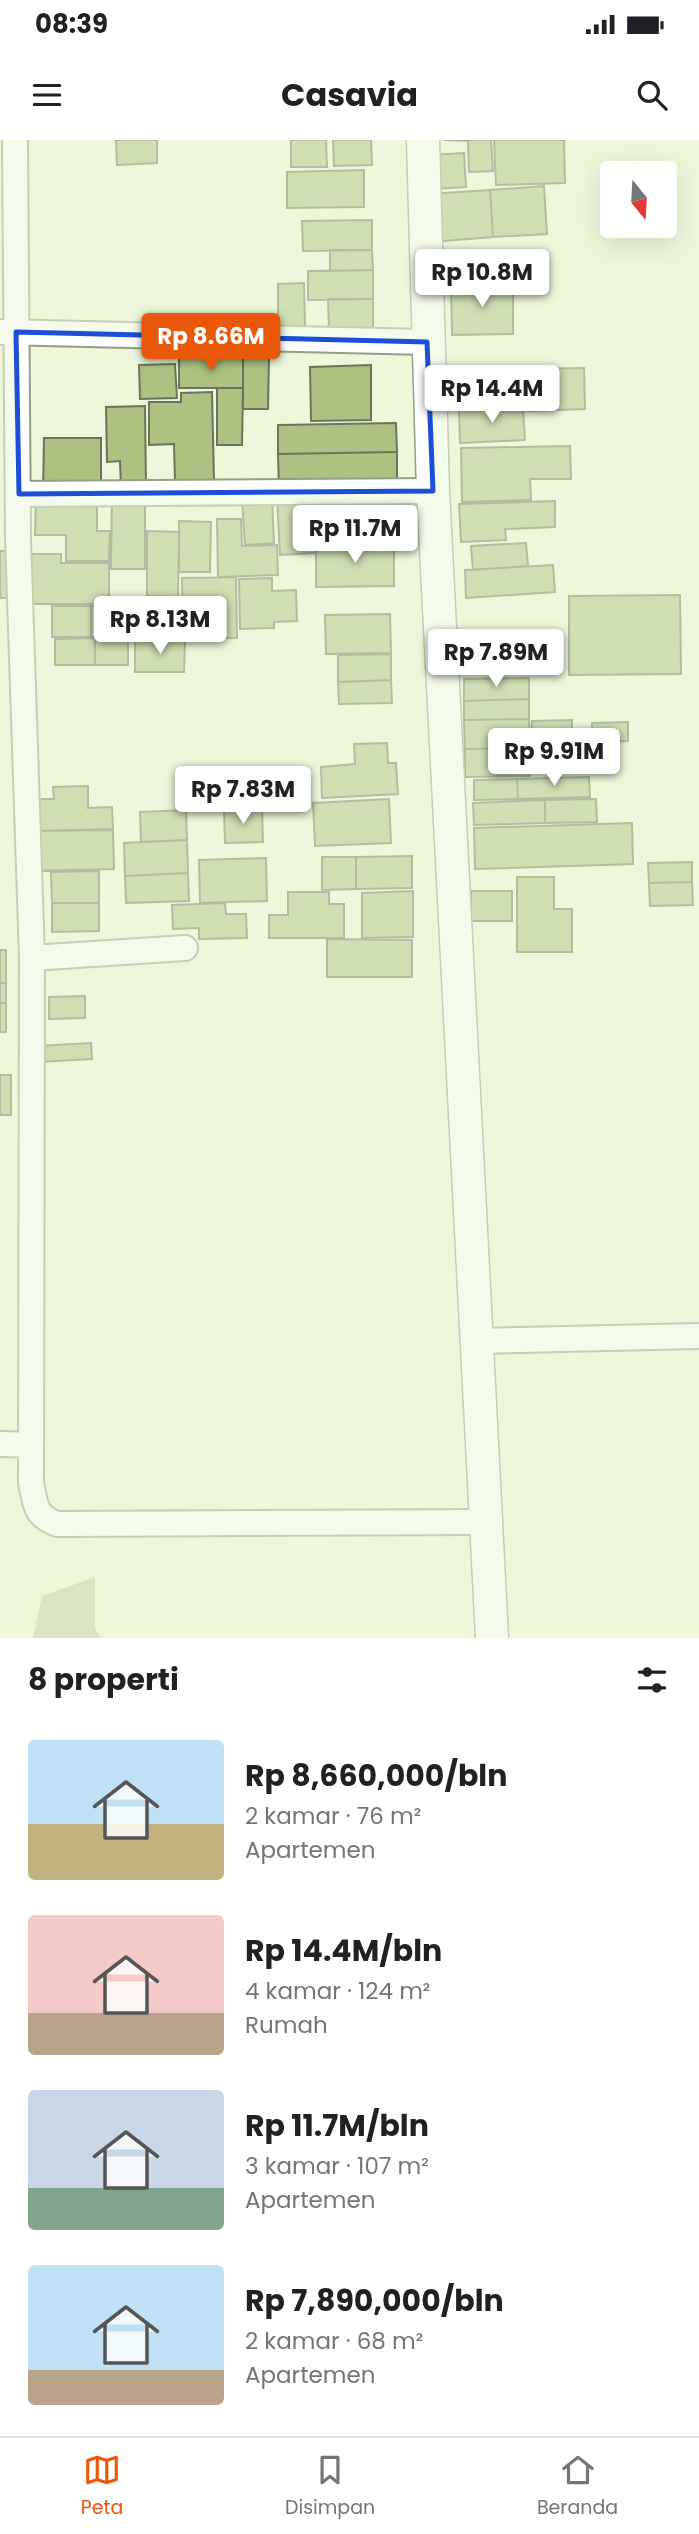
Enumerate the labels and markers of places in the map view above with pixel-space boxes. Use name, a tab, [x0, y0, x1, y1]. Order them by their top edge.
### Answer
pin: Rp 10.8M	[410, 250, 554, 309]
pin: Rp 8.66M	[139, 314, 283, 373]
pin: Rp 14.4M	[420, 366, 564, 425]
pin: Rp 11.7M	[283, 506, 427, 565]
pin: Rp 8.13M	[88, 596, 232, 656]
pin: Rp 7.89M	[424, 630, 568, 689]
pin: Rp 9.91M	[482, 728, 626, 788]
pin: Rp 7.83M	[171, 766, 315, 826]

